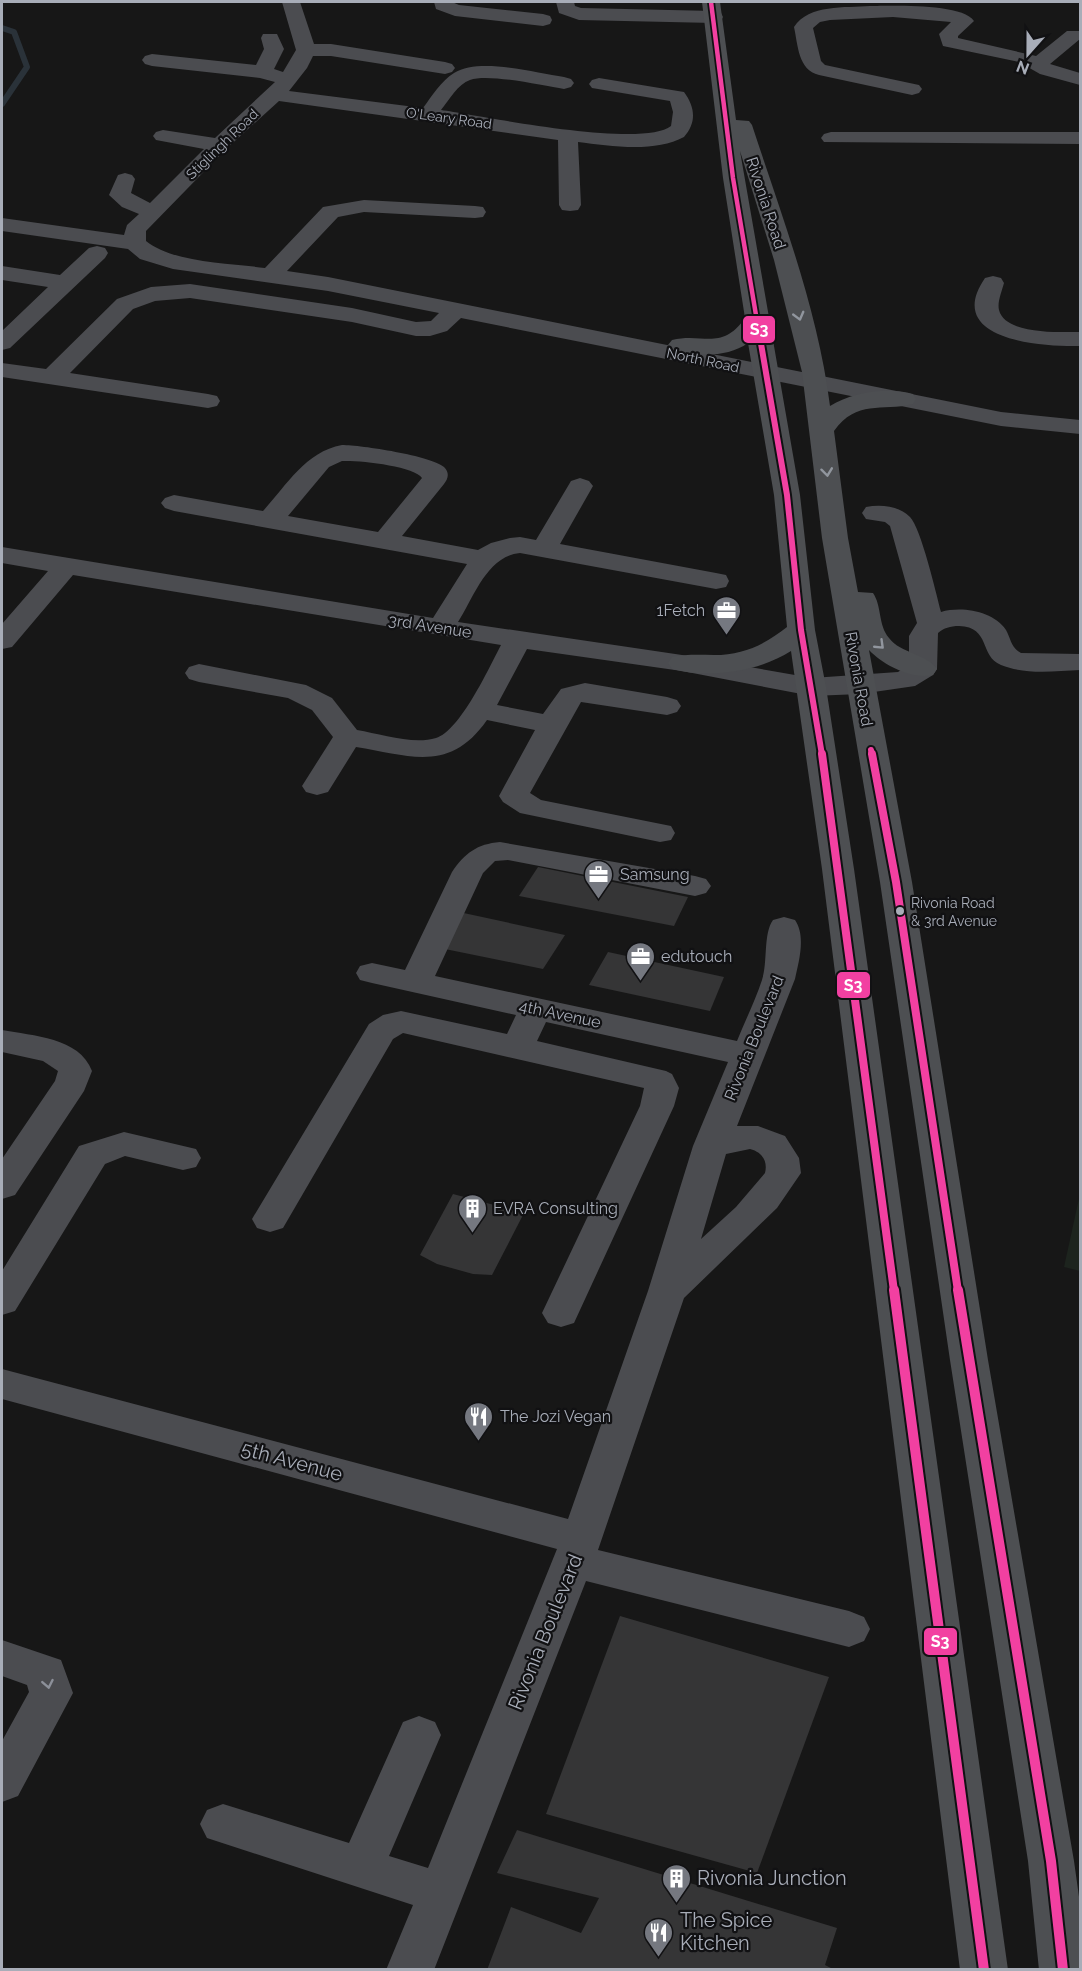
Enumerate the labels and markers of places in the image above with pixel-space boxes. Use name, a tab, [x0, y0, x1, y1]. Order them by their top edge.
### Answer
office icon: 1Fetch	[710, 594, 742, 636]
place label: 1Fetch	[657, 601, 705, 620]
office icon: Samsung	[583, 858, 615, 900]
place label: Samsung	[620, 865, 690, 884]
place label: Rivonia Road & 3rd Avenue	[911, 895, 997, 929]
marker: Rivonia Road & 3rd Avenue	[894, 905, 906, 917]
office icon: edutouch	[624, 940, 656, 982]
place label: edutouch	[661, 947, 732, 966]
building icon: EVRA Consulting	[456, 1192, 488, 1234]
place label: EVRA Consulting	[493, 1199, 618, 1218]
restaurant icon: The Jozi Vegan	[463, 1400, 495, 1442]
place label: The Jozi Vegan	[500, 1407, 611, 1426]
building icon: Rivonia Junction	[660, 1862, 692, 1904]
place label: Rivonia Junction	[697, 1866, 847, 1890]
place label: The Spice Kitchen	[680, 1908, 772, 1955]
restaurant icon: The Spice Kitchen	[643, 1916, 675, 1958]

